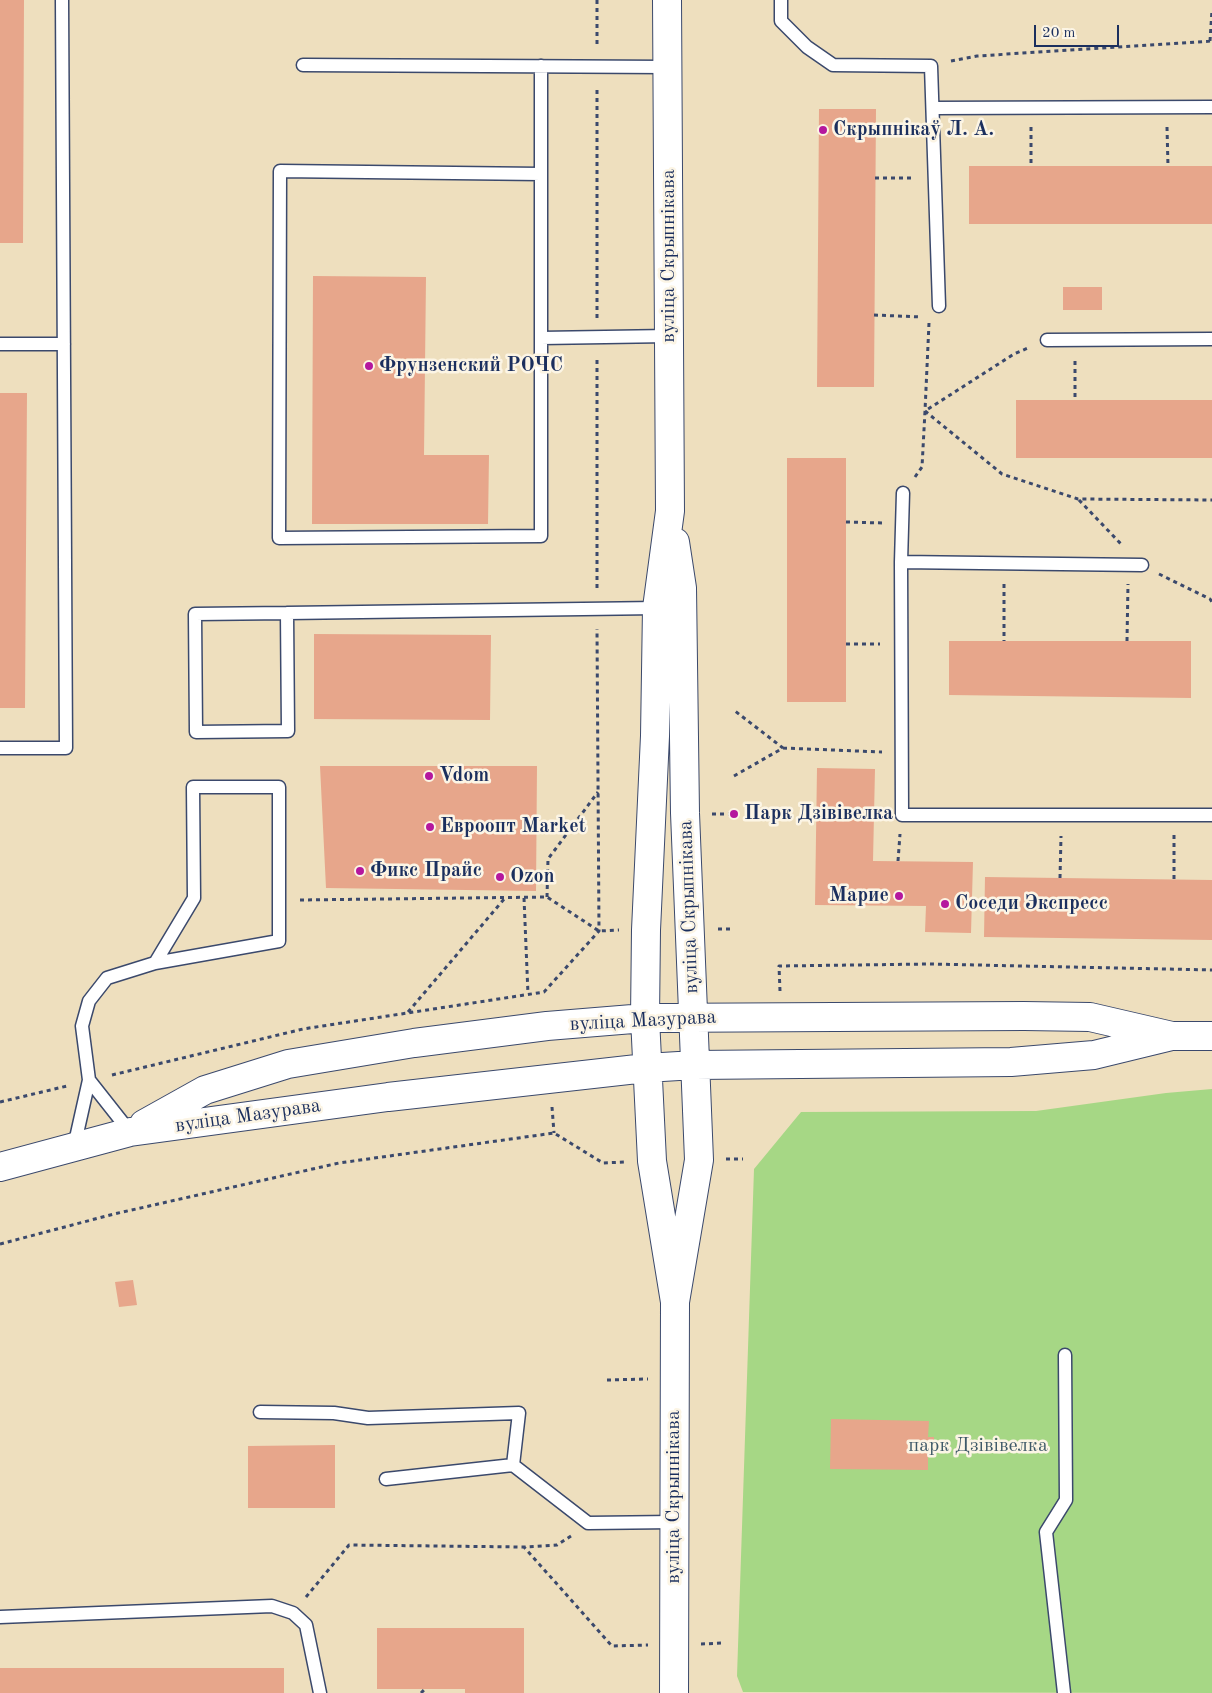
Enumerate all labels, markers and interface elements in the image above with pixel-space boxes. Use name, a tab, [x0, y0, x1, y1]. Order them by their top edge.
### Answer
scale bar	[1037, 15, 1122, 47]
text: 20 m	[1042, 26, 1076, 41]
place label: Скрыпнікаў Л. А.	[833, 118, 994, 142]
marker: Скрыпнікаў Л. А.	[817, 124, 829, 136]
street label: вуліца Скрыпнікава	[657, 169, 681, 343]
place label: Фрунзенский РОЧС	[379, 354, 563, 378]
marker: Фрунзенский РОЧС	[363, 360, 375, 372]
place label: Vdom	[439, 764, 489, 788]
marker: Vdom	[423, 770, 435, 782]
place label: Парк Дзівівелка	[744, 802, 893, 826]
marker: Парк Дзівівелка	[728, 808, 740, 820]
place label: Евроопт Market	[440, 815, 586, 839]
street label: вуліца Скрыпнікава	[674, 820, 704, 994]
marker: Евроопт Market	[424, 821, 436, 833]
place label: Фикс Прайс	[370, 859, 482, 883]
marker: Фикс Прайс	[354, 865, 366, 877]
place label: Ozon	[510, 865, 555, 889]
marker: Ozon	[494, 871, 506, 883]
place label: Марие	[829, 884, 889, 908]
marker: Марие	[893, 890, 905, 902]
place label: Соседи Экспресс	[955, 892, 1108, 916]
marker: Соседи Экспресс	[939, 898, 951, 910]
street label: вуліца Мазурава	[569, 1005, 717, 1037]
street label: вуліца Мазурава	[174, 1094, 322, 1138]
street label: вуліца Скрыпнікава	[662, 1410, 686, 1584]
park label: парк Дзівівелка	[908, 1434, 1048, 1458]

